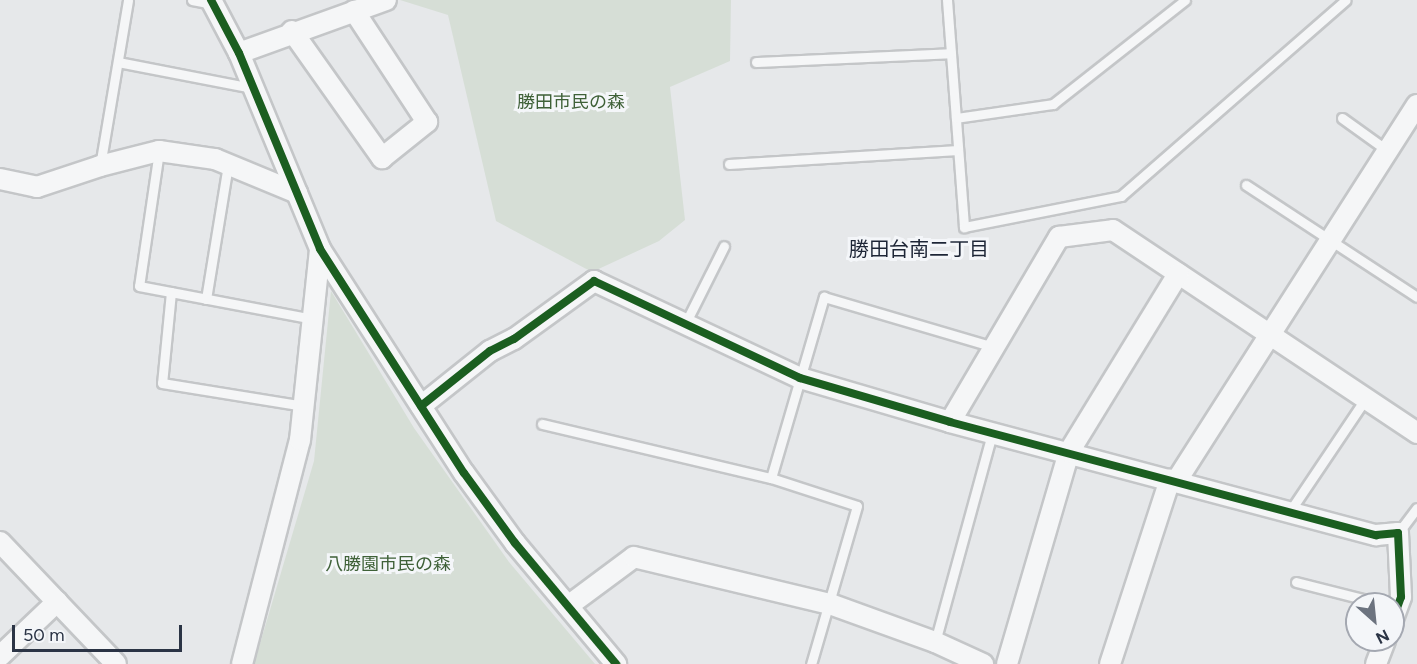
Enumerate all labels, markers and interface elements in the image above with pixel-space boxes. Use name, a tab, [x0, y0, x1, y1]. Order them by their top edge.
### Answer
park label: 勝田市民の森	[517, 91, 625, 113]
district label: 勝田台南二丁目	[849, 237, 989, 261]
park label: 八勝園市民の森	[325, 553, 451, 575]
north arrow	[1345, 592, 1405, 652]
scale bar	[15, 613, 184, 651]
text: 50 m	[23, 624, 65, 646]
text: N	[1373, 625, 1392, 648]

